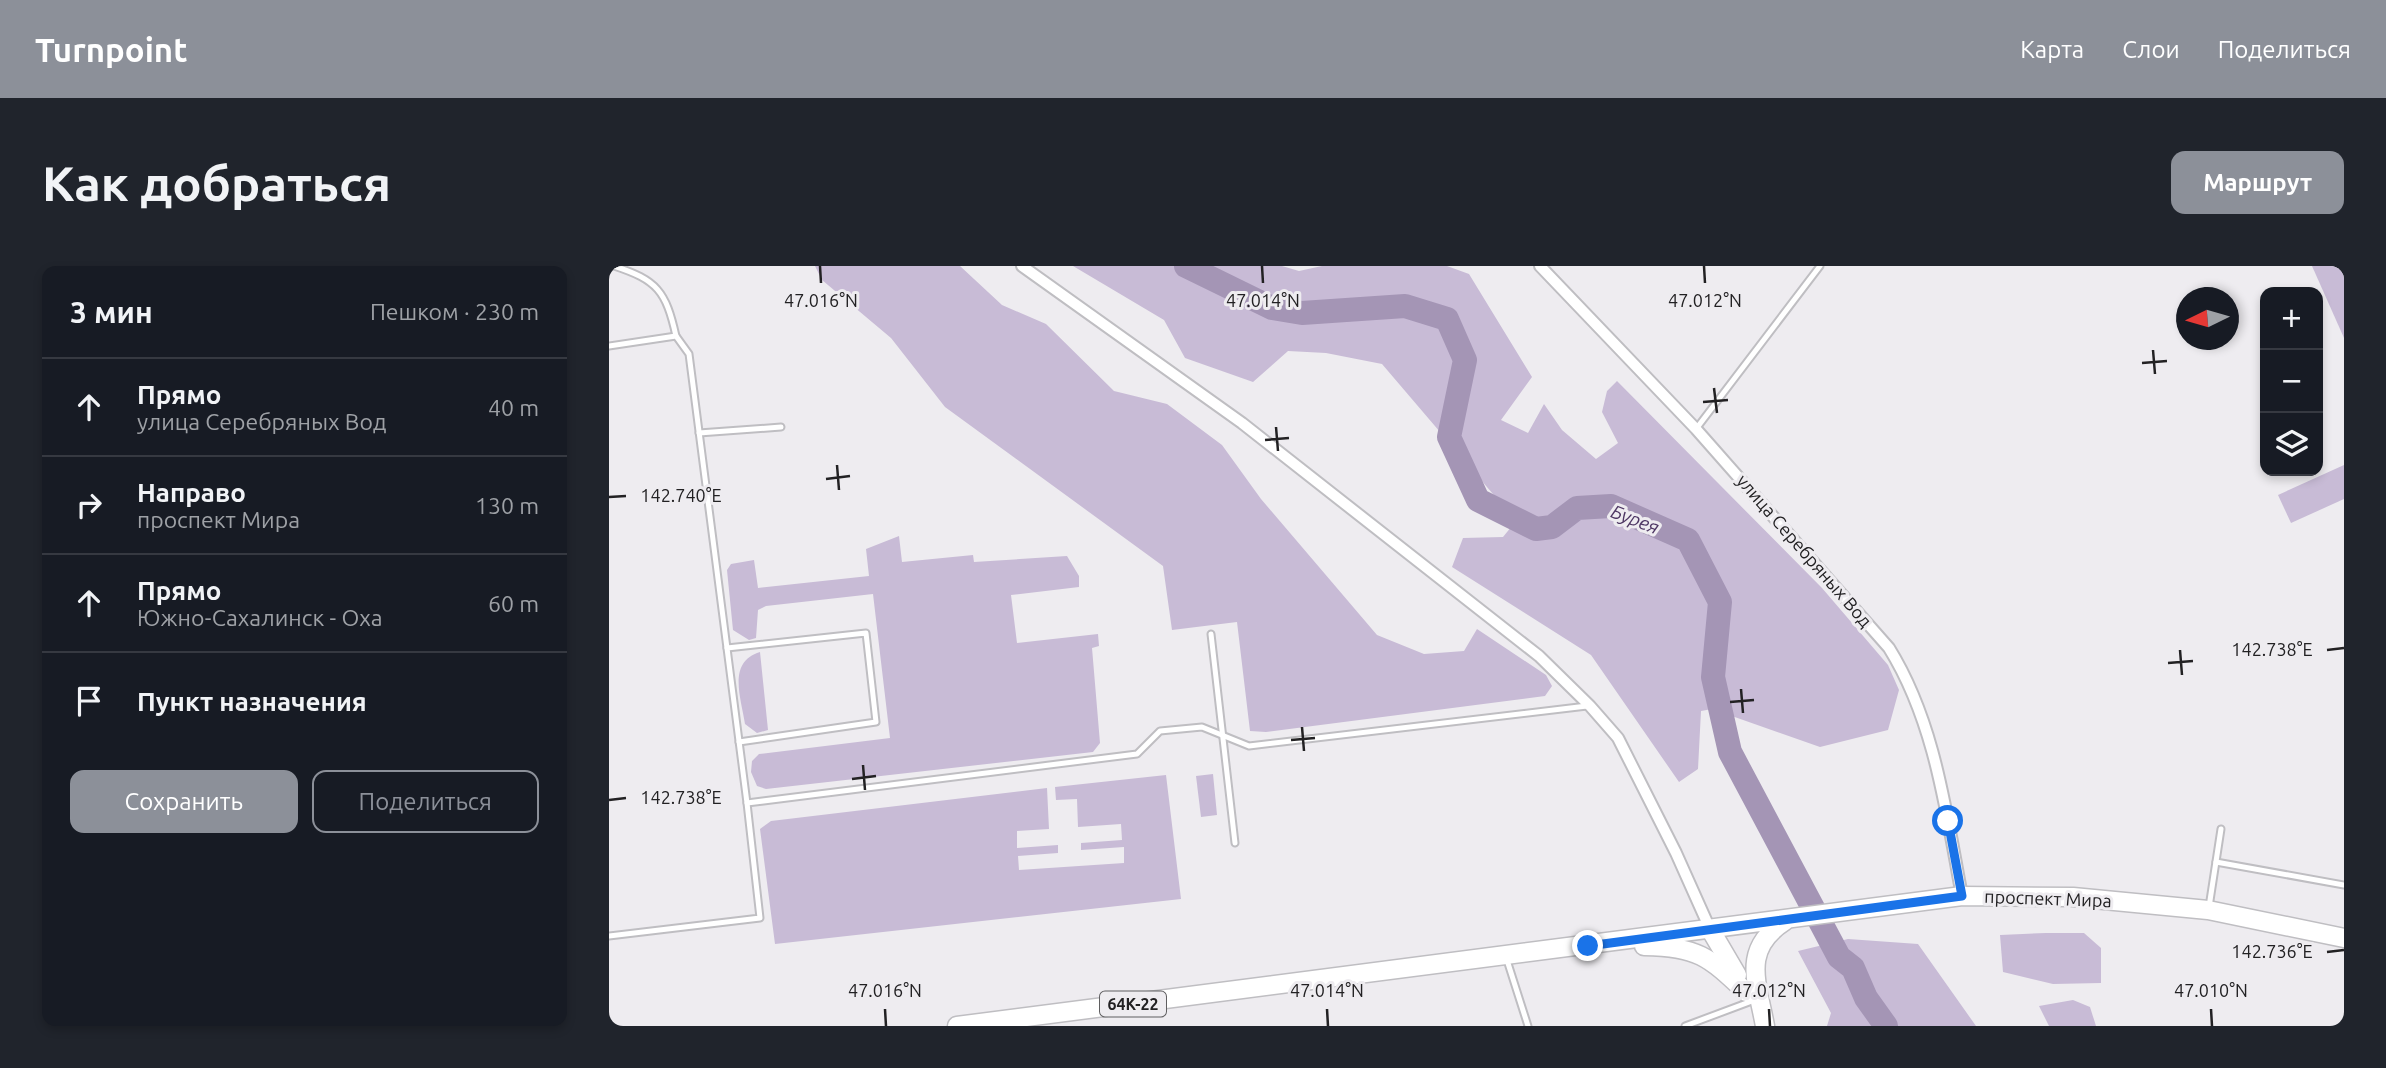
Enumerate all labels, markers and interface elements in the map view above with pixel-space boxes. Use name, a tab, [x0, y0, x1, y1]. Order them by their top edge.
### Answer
text: Turnpoint	[35, 31, 187, 68]
text: Карта	[2020, 36, 2084, 63]
text: Слои	[2122, 36, 2180, 63]
text: Поделиться	[2218, 36, 2351, 63]
button: Маршрут	[2171, 151, 2344, 214]
text: Как добраться	[42, 155, 391, 210]
north arrow	[2176, 287, 2239, 350]
map controls	[2260, 287, 2323, 476]
button: +	[2260, 287, 2323, 350]
text: 47.016°N	[784, 290, 858, 310]
text: 47.014°N	[1226, 290, 1300, 310]
text: 47.012°N	[1668, 290, 1742, 310]
text: 3 мин	[70, 295, 153, 329]
text: Пешком · 230 m	[370, 299, 539, 324]
button: −	[2260, 350, 2323, 413]
text: Прямо	[137, 380, 221, 409]
icon: ahead	[70, 388, 108, 426]
text: 40 m	[488, 395, 539, 420]
text: улица Серебряных Вод	[137, 409, 386, 434]
button: layers	[2260, 413, 2323, 476]
street label: улица Серебряных Вод	[1733, 470, 1877, 631]
text: Направо	[137, 478, 246, 507]
text: 142.740°E	[640, 485, 722, 505]
icon: right	[70, 486, 108, 524]
text: 130 m	[475, 493, 539, 518]
water label: Бурея	[1608, 500, 1662, 538]
text: проспект Мира	[137, 507, 300, 532]
text: Прямо	[137, 576, 221, 605]
icon: ahead	[70, 584, 108, 622]
text: 60 m	[488, 591, 539, 616]
text: Южно-Сахалинск - Оха	[137, 605, 383, 630]
text: 142.738°E	[2231, 639, 2313, 659]
icon: arrive	[70, 682, 108, 720]
text: Пункт назначения	[137, 687, 367, 716]
button: Сохранить	[70, 770, 298, 833]
button: Поделиться	[312, 770, 539, 833]
text: 142.738°E	[640, 787, 722, 807]
route start	[1932, 805, 1963, 836]
street label: проспект Мира	[1984, 886, 2112, 910]
route end	[1572, 930, 1603, 961]
text: 142.736°E	[2231, 941, 2313, 961]
text: 47.016°N	[848, 980, 922, 1000]
text: 47.014°N	[1290, 980, 1364, 1000]
text: 47.012°N	[1732, 980, 1806, 1000]
text: 47.010°N	[2174, 980, 2248, 1000]
road number: 64К-22	[1100, 992, 1166, 1016]

